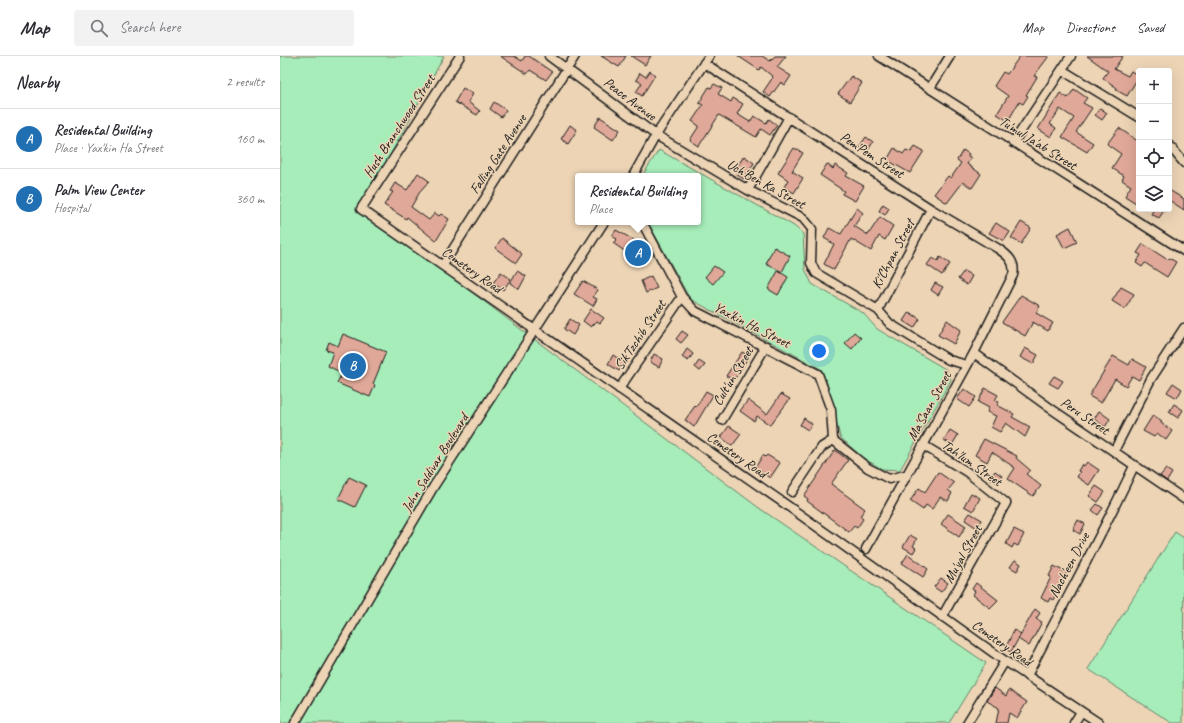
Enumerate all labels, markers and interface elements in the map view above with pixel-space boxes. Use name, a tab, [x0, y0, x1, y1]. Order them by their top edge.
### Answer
search box	[74, 10, 354, 46]
text: Map	[20, 16, 50, 40]
icon: search	[88, 17, 110, 39]
text: Search here	[120, 18, 181, 37]
text: Map	[1023, 19, 1044, 36]
text: Directions	[1066, 19, 1115, 36]
text: Saved	[1137, 19, 1164, 36]
map controls	[1136, 68, 1172, 212]
button: +	[1136, 68, 1172, 104]
street label: Hush Branchwood Street	[359, 70, 439, 181]
text: Nearby	[16, 72, 59, 93]
text: 2 results	[226, 74, 264, 90]
street label: Peace Avenue	[600, 74, 661, 125]
button: −	[1136, 104, 1172, 140]
street label: Falling Gate Avenue	[466, 110, 531, 197]
street label: Tu'mul Ja'ab Street	[996, 112, 1081, 174]
text: Residental Building	[54, 121, 151, 140]
street label: Pem'Pem Street	[837, 128, 908, 183]
text: A	[26, 131, 32, 147]
text: 160 m	[236, 131, 264, 147]
text: Place · Yax'kin Ha Street	[54, 140, 163, 156]
button: locate	[1136, 140, 1172, 176]
street label: Uch'Ben Ka Street	[724, 156, 809, 213]
popup	[575, 173, 701, 225]
button: layers	[1136, 176, 1172, 212]
text: Palm View Center	[54, 181, 144, 200]
text: Residental Building	[589, 182, 687, 201]
text: B	[26, 191, 32, 207]
text: 360 m	[236, 191, 264, 207]
text: Hospital	[54, 200, 90, 216]
text: Place	[589, 201, 612, 217]
street label: Ki'Chpan Street	[868, 214, 919, 291]
pin: A	[625, 238, 651, 268]
street label: Cemetery Road	[439, 243, 507, 298]
street label: Sik'Tzchib Street	[611, 296, 670, 373]
street label: Yax'kin Ha Street	[711, 299, 794, 352]
your location	[809, 341, 829, 361]
street label: Cult'un Street	[709, 342, 758, 408]
pin: B	[340, 351, 366, 381]
street label: Ma'Saan Street	[903, 367, 956, 443]
street label: Peru Street	[1058, 394, 1114, 439]
street label: John Saldivar Boulevard	[397, 409, 473, 516]
street label: Cemetery Road	[704, 428, 772, 483]
street label: Tah'lum Street	[939, 436, 1006, 491]
street label: Mu'yal Street	[940, 521, 986, 586]
street label: Nach'een Drive	[1045, 528, 1094, 600]
street label: Cemetery Road	[969, 616, 1037, 671]

